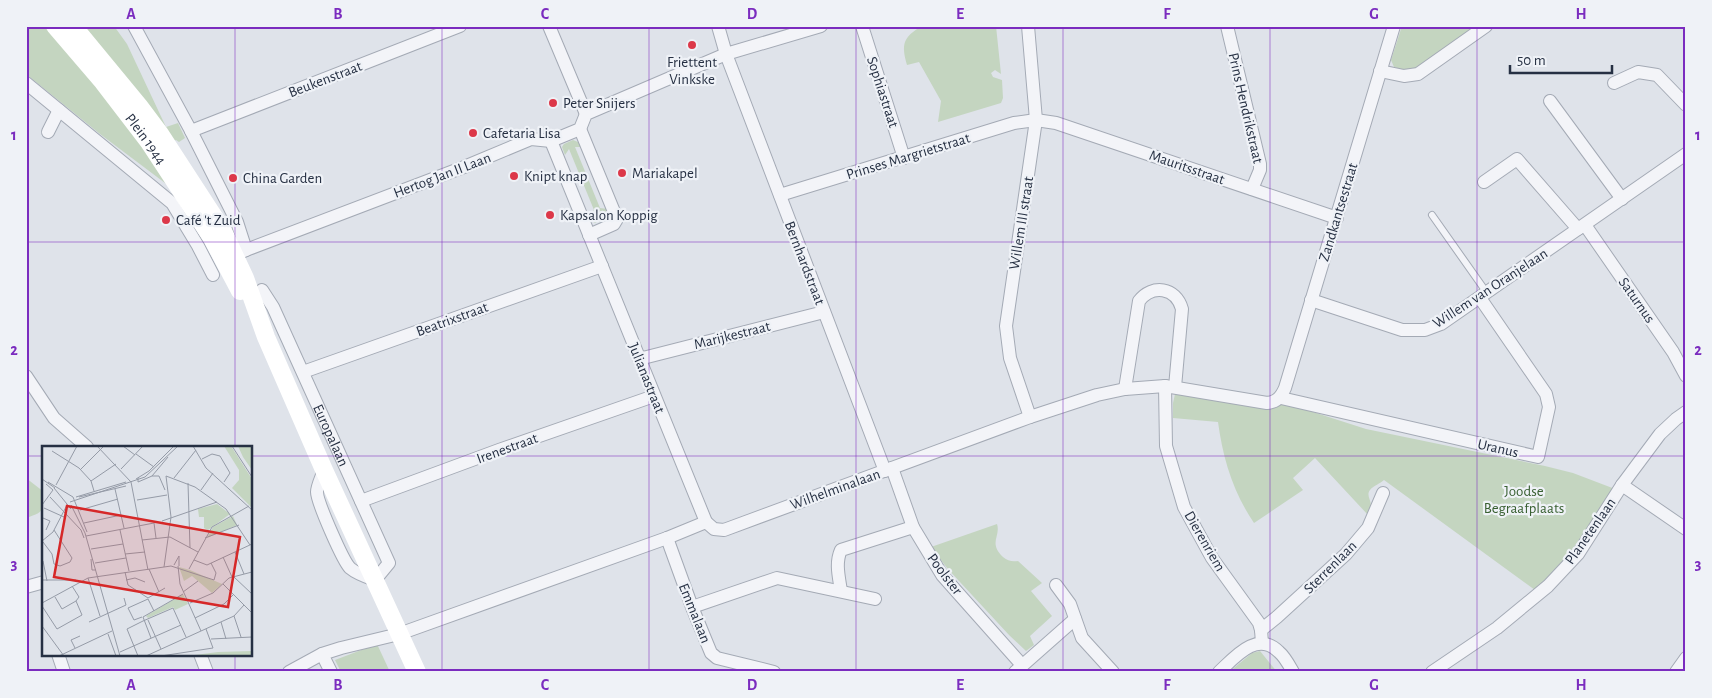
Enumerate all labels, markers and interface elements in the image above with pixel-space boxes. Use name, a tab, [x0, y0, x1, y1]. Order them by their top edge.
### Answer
text: A	[126, 6, 136, 22]
text: B	[333, 6, 343, 22]
text: C	[541, 6, 550, 22]
text: D	[747, 6, 758, 22]
text: E	[956, 6, 964, 22]
text: F	[1163, 6, 1171, 22]
text: G	[1369, 6, 1379, 22]
text: H	[1575, 6, 1587, 22]
marker: Friettent Vinkske	[686, 39, 698, 51]
scale bar	[1510, 42, 1612, 74]
street label: Prins Hendrikstraat	[1225, 51, 1266, 165]
text: 50 m	[1517, 53, 1546, 68]
place label: Friettent Vinkske	[667, 55, 717, 87]
street label: Sophiastraat	[864, 55, 901, 130]
street label: Beukenstraat	[286, 59, 364, 100]
place label: Peter Snijers	[563, 96, 635, 111]
marker: Peter Snijers	[547, 97, 559, 109]
street label: Plein 1944	[122, 111, 169, 167]
place label: Cafetaria Lisa	[483, 126, 561, 141]
text: 1	[11, 127, 17, 143]
marker: Cafetaria Lisa	[467, 127, 479, 139]
text: 1	[1695, 127, 1701, 143]
street label: Prinses Margrietstraat	[844, 130, 972, 182]
street label: Mauritsstraat	[1147, 148, 1227, 187]
street label: Hertog Jan II Laan	[391, 150, 493, 201]
street label: Zandkantsestraat	[1316, 161, 1361, 263]
place label: Mariakapel	[632, 166, 698, 181]
marker: Mariakapel	[616, 167, 628, 179]
place label: Knipt knap	[524, 169, 587, 184]
marker: Knipt knap	[508, 170, 520, 182]
place label: China Garden	[243, 171, 322, 186]
marker: China Garden	[227, 172, 239, 184]
street label: Willem III straat	[1007, 175, 1036, 271]
place label: Kapsalon Koppig	[560, 208, 658, 223]
marker: Kapsalon Koppig	[544, 209, 556, 221]
place label: Café 't Zuid	[176, 213, 241, 228]
marker: Café 't Zuid	[160, 214, 172, 226]
street label: Bernhardstraat	[782, 219, 827, 307]
street label: Willem van Oranjelaan	[1430, 246, 1550, 331]
street label: Saturnus	[1616, 275, 1658, 326]
street label: Beatrixstraat	[414, 299, 490, 339]
street label: Marijkestraat	[692, 319, 772, 352]
street label: Julianastraat	[626, 341, 668, 416]
text: 2	[10, 342, 18, 358]
text: 2	[1694, 342, 1702, 358]
street label: Europalaan	[310, 402, 351, 469]
street label: Irenestraat	[475, 430, 540, 466]
street label: Uranus	[1476, 437, 1520, 460]
inset map	[42, 446, 252, 656]
street label: Wilhelminalaan	[788, 466, 882, 513]
park label: Joodse Begraafplaats	[1484, 484, 1564, 516]
street label: Planetenlaan	[1562, 495, 1619, 567]
street label: Dierenriem	[1181, 509, 1228, 574]
street label: Sterrenlaan	[1301, 538, 1360, 597]
street label: Poolster	[924, 551, 965, 598]
text: 3	[11, 556, 18, 572]
text: 3	[1695, 556, 1702, 572]
street label: Emmalaan	[676, 581, 713, 645]
text: A	[126, 677, 136, 693]
text: B	[333, 677, 343, 693]
text: C	[541, 677, 550, 693]
text: D	[747, 677, 758, 693]
text: E	[956, 677, 964, 693]
text: F	[1163, 677, 1171, 693]
text: G	[1369, 677, 1379, 693]
text: H	[1575, 677, 1587, 693]

